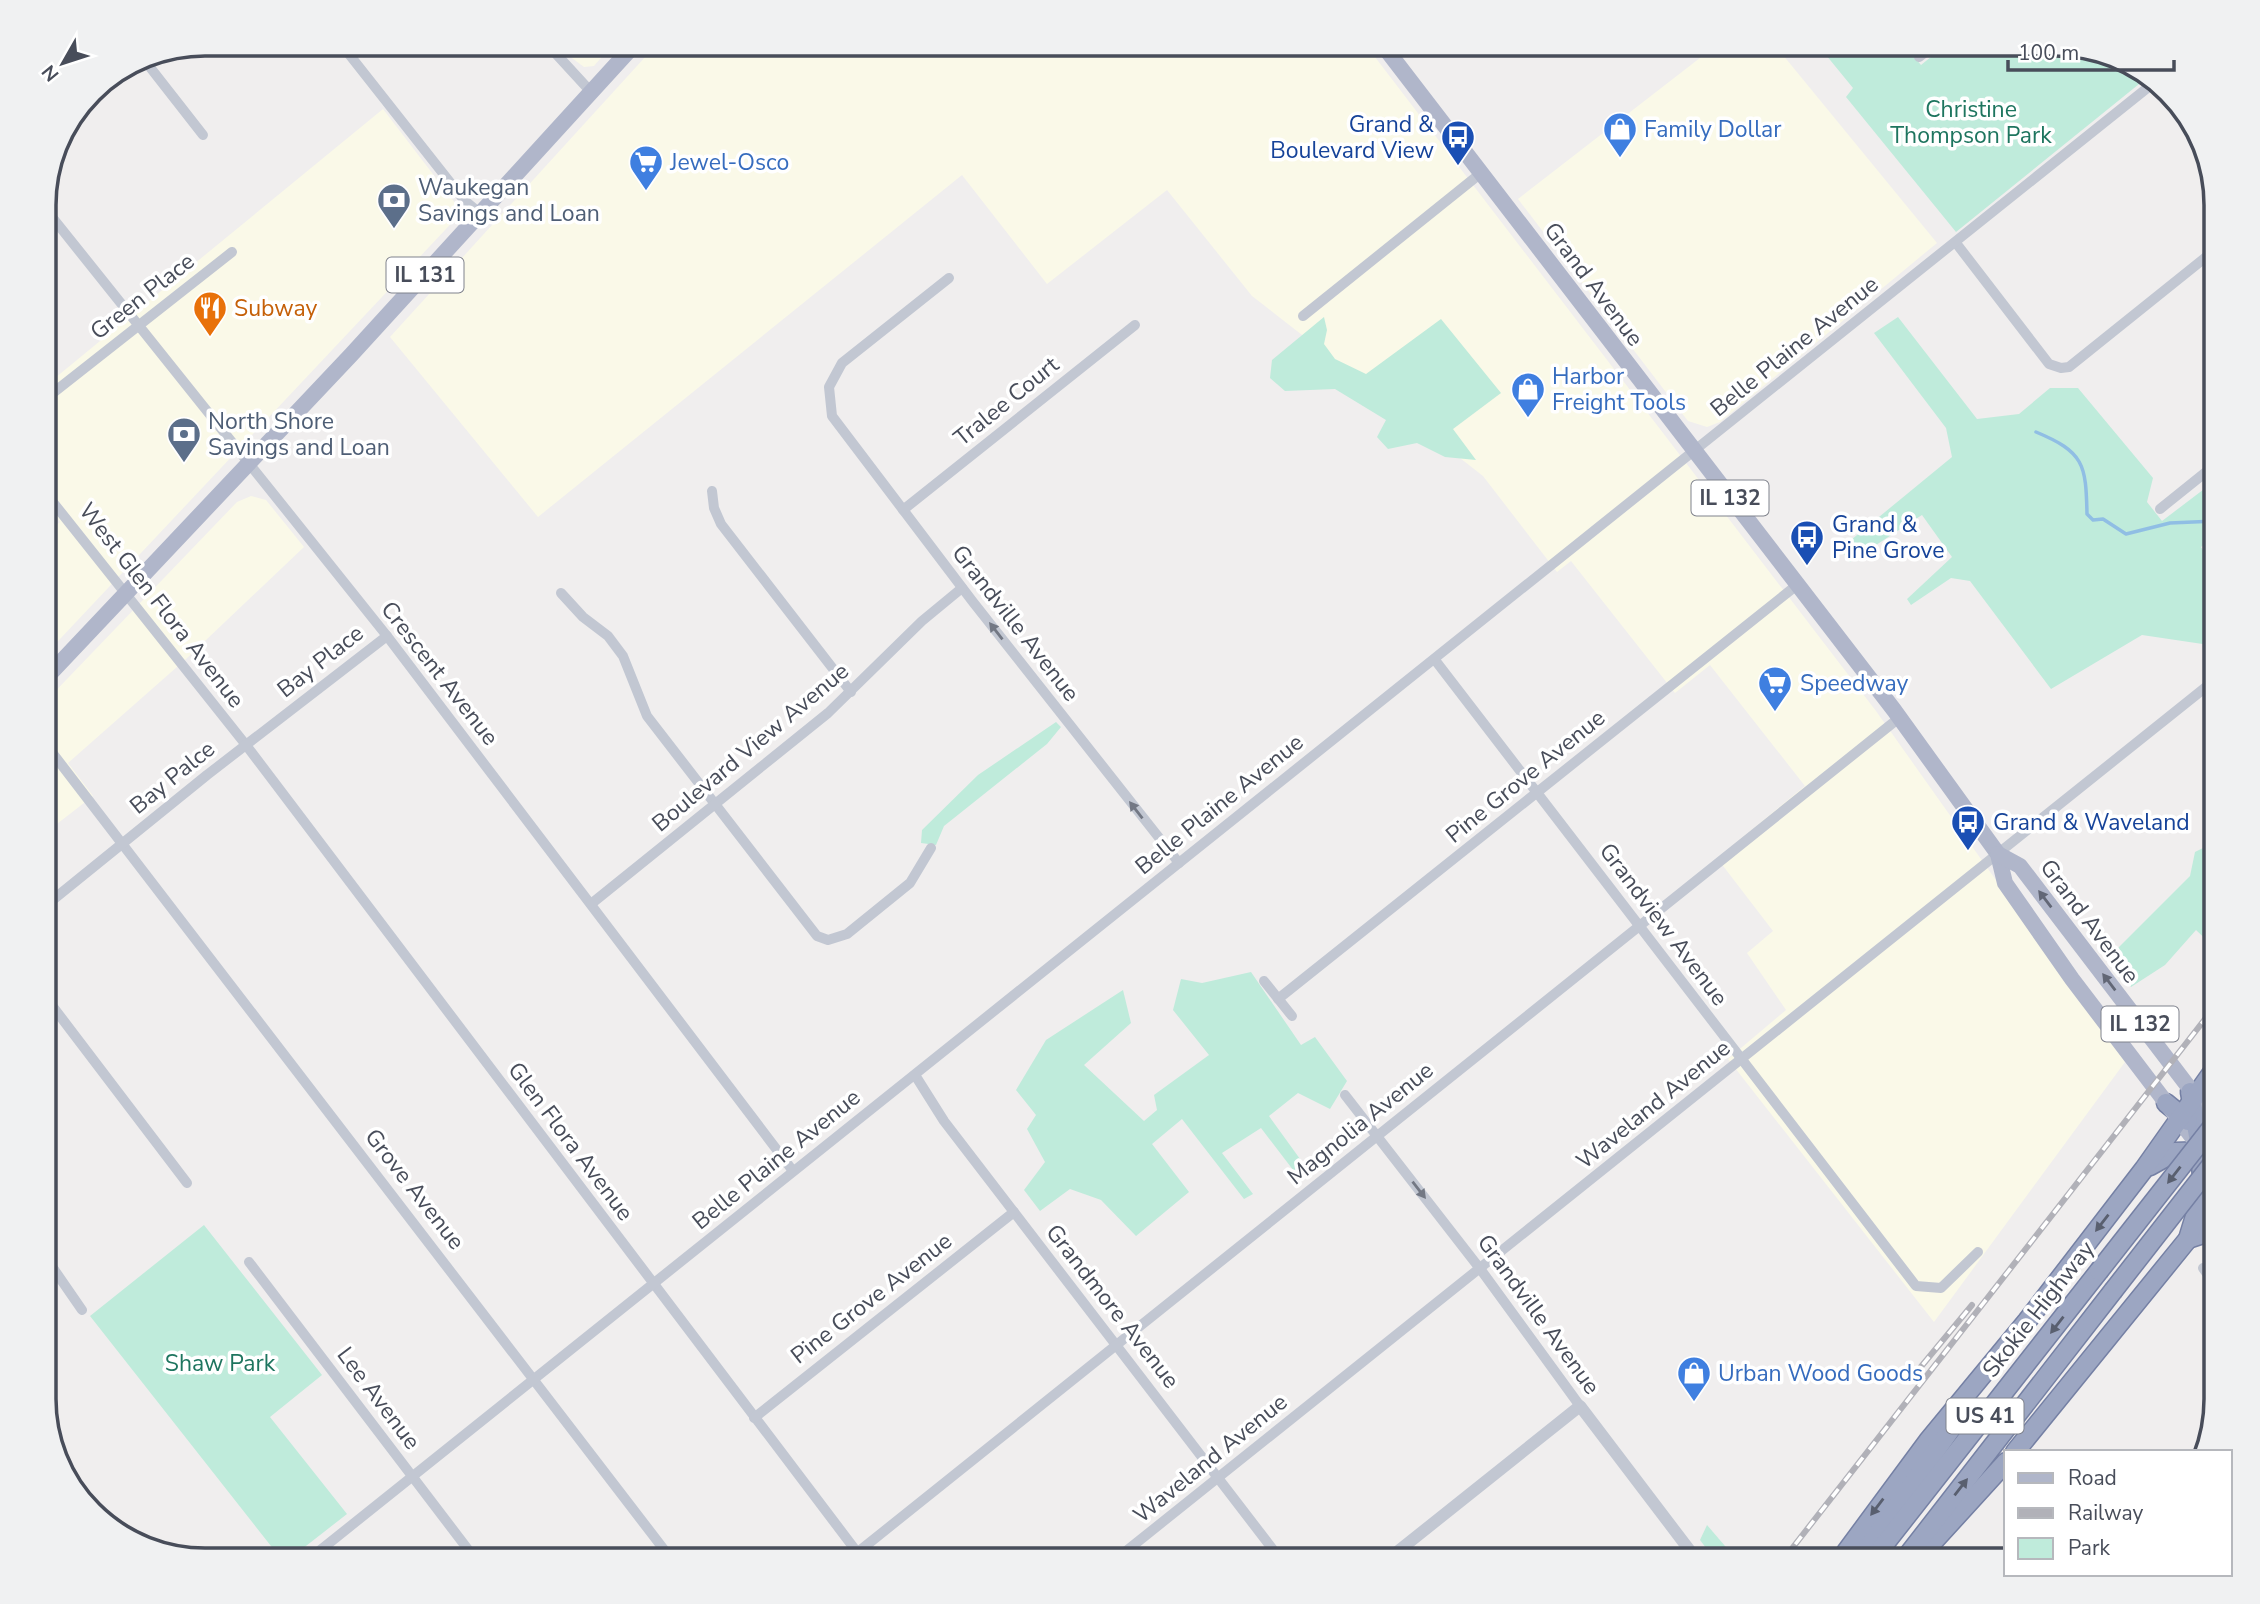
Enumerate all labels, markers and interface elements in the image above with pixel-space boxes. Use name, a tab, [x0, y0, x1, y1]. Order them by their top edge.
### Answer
north arrow	[28, 28, 98, 98]
scale bar	[2008, 28, 2174, 72]
text: 100 m	[2018, 39, 2079, 67]
text: N	[36, 59, 65, 87]
park label: Christine Thompson Park	[1890, 94, 2052, 151]
place label: Grand & Boulevard View	[1270, 109, 1434, 166]
shop icon: Family Dollar	[1601, 110, 1639, 159]
place label: Family Dollar	[1644, 114, 1782, 145]
bus stop icon: Grand & Boulevard View	[1439, 118, 1477, 167]
supermarket icon: Jewel-Osco	[627, 143, 665, 192]
place label: Jewel-Osco	[669, 147, 789, 178]
place label: Waukegan Savings and Loan	[418, 172, 600, 229]
bank icon: Waukegan Savings and Loan	[375, 181, 413, 230]
street label: Grand Avenue	[1537, 216, 1650, 353]
street label: Green Place	[84, 246, 201, 347]
road number: IL 131	[386, 258, 464, 292]
street label: Belle Plaine Avenue	[1704, 269, 1885, 424]
restaurant icon: Subway	[191, 289, 229, 338]
place label: Subway	[234, 293, 317, 324]
street label: Tralee Court	[947, 349, 1066, 453]
place label: Harbor Freight Tools	[1552, 361, 1686, 418]
shop icon: Harbor Freight Tools	[1509, 370, 1547, 419]
place label: North Shore Savings and Loan	[208, 406, 390, 463]
bank icon: North Shore Savings and Loan	[165, 415, 203, 464]
road number: IL 132	[1692, 480, 1768, 516]
street label: West Glen Flora Avenue	[72, 496, 251, 714]
place label: Grand & Pine Grove	[1832, 509, 1944, 566]
bus stop icon: Grand & Pine Grove	[1788, 518, 1826, 567]
street label: Grandville Avenue	[945, 539, 1086, 708]
street label: Crescent Avenue	[374, 595, 506, 752]
street label: Bay Place	[271, 618, 370, 705]
one-way arrow	[988, 622, 1003, 640]
street label: Boulevard View Avenue	[645, 656, 855, 839]
supermarket icon: Speedway	[1756, 664, 1794, 713]
place label: Speedway	[1800, 668, 1909, 699]
street label: Pine Grove Avenue	[1439, 702, 1611, 850]
street label: Belle Plaine Avenue	[1129, 727, 1310, 882]
street label: Bay Palce	[123, 734, 221, 821]
one-way arrow	[1129, 801, 1144, 819]
bus stop icon: Grand & Waveland	[1949, 803, 1987, 852]
place label: Grand & Waveland	[1993, 807, 2190, 838]
street label: Grandview Avenue	[1592, 837, 1735, 1012]
street label: Grand Avenue	[2033, 853, 2146, 990]
one-way arrow	[2038, 891, 2053, 909]
one-way arrow	[2101, 974, 2116, 992]
road number: IL 132	[2102, 1006, 2178, 1042]
street label: Waveland Avenue	[1570, 1033, 1737, 1176]
street label: Magnolia Avenue	[1281, 1055, 1440, 1192]
street label: Glen Flora Avenue	[501, 1056, 641, 1227]
street label: Belle Plaine Avenue	[686, 1082, 867, 1237]
street label: Grove Avenue	[358, 1122, 472, 1256]
one-way arrow	[2167, 1166, 2182, 1184]
one-way arrow	[1412, 1181, 1427, 1199]
one-way arrow	[2095, 1214, 2109, 1233]
street label: Grandmore Avenue	[1039, 1218, 1187, 1395]
street label: Pine Grove Avenue	[784, 1226, 958, 1371]
street label: Grandville Avenue	[1470, 1228, 1607, 1401]
street label: Skokie Highway	[1975, 1234, 2102, 1384]
one-way arrow	[2050, 1316, 2064, 1334]
street label: Lee Avenue	[330, 1341, 427, 1456]
park label: Shaw Park	[165, 1348, 276, 1379]
shop icon: Urban Wood Goods	[1675, 1354, 1713, 1403]
place label: Urban Wood Goods	[1718, 1358, 1923, 1389]
street label: Waveland Avenue	[1127, 1387, 1294, 1530]
road number: US 41	[1946, 1398, 2024, 1434]
legend	[2004, 1450, 2232, 1576]
text: Road	[2068, 1464, 2117, 1492]
one-way arrow	[1954, 1478, 1968, 1496]
one-way arrow	[1869, 1498, 1884, 1516]
text: Railway	[2068, 1499, 2143, 1527]
text: Park	[2068, 1534, 2110, 1562]

